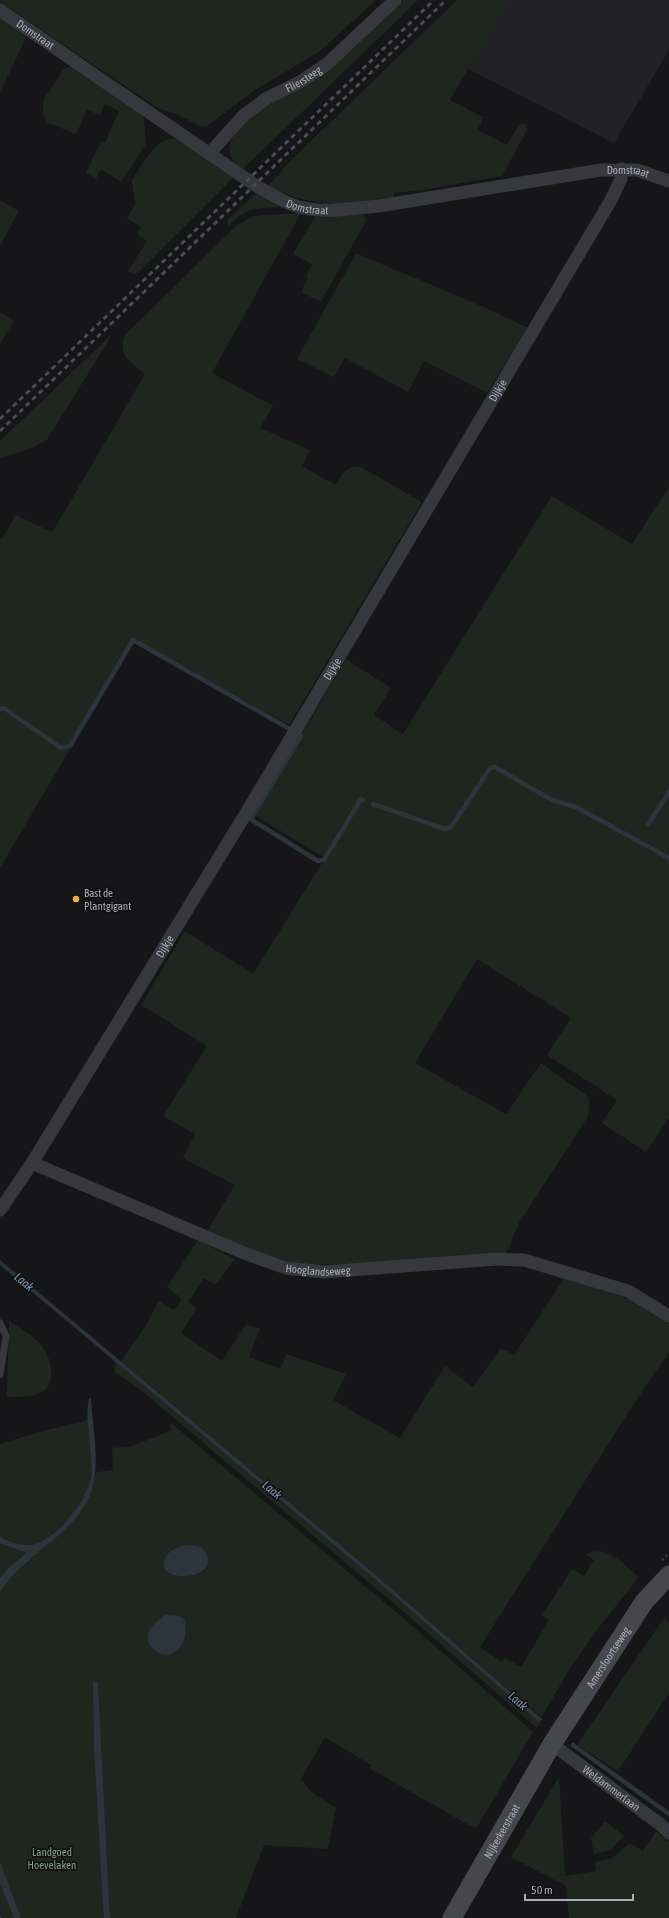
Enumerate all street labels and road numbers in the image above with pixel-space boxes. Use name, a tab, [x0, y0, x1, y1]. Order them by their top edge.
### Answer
street label: Domstraat	[14, 17, 56, 51]
street label: Fliersteeg	[283, 63, 324, 94]
street label: Domstraat	[607, 164, 651, 180]
street label: Domstraat	[285, 197, 329, 216]
street label: Dijkje	[487, 377, 509, 404]
street label: Dijkje	[321, 656, 343, 682]
street label: Dijkje	[153, 933, 176, 959]
street label: Hooglandseweg	[285, 1262, 351, 1278]
street label: Amersfoortseweg	[584, 1624, 632, 1690]
street label: Weldammerlaan	[580, 1763, 642, 1813]
street label: Nijkerkerstraat	[481, 1802, 522, 1861]

